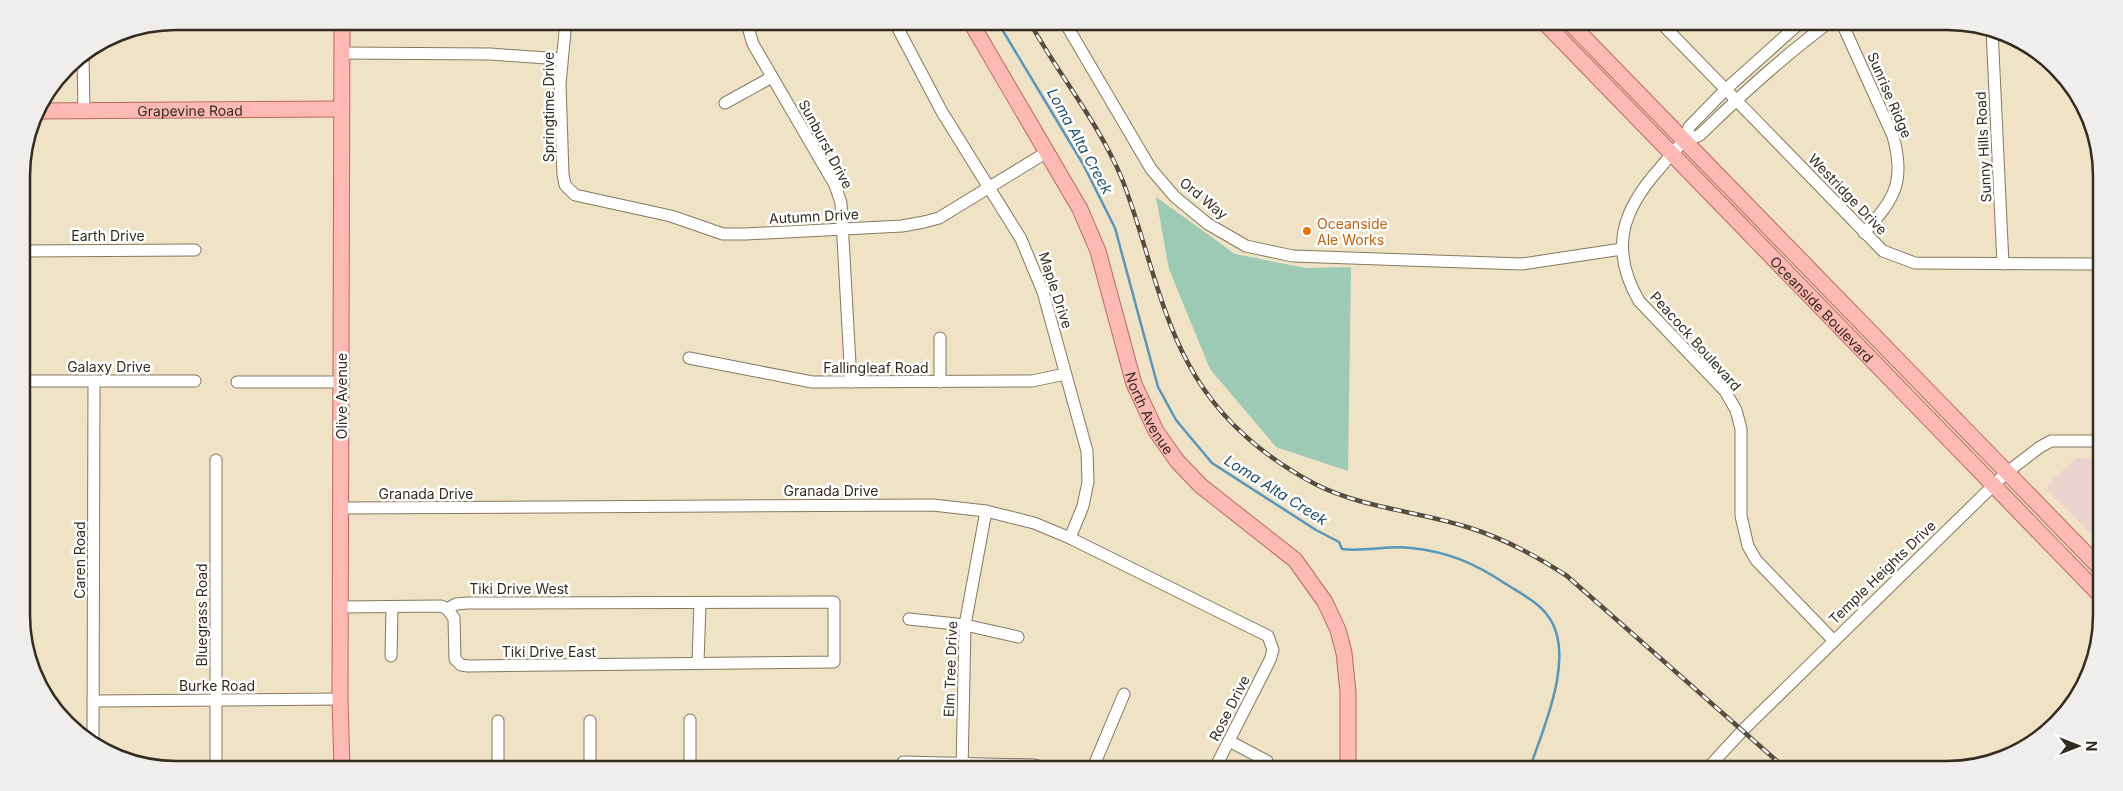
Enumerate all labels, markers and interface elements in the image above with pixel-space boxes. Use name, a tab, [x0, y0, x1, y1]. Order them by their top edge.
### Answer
street label: Sunrise Ridge	[1864, 50, 1916, 140]
street label: Springtime Drive	[540, 52, 557, 162]
water label: Loma Alta Creek	[1043, 85, 1117, 198]
street label: Sunny Hills Road	[1972, 91, 1994, 203]
street label: Sunburst Drive	[795, 97, 857, 191]
street label: Grapevine Road	[137, 101, 243, 119]
street label: Westridge Drive	[1805, 150, 1891, 238]
street label: Ord Way	[1177, 173, 1232, 223]
street label: Autumn Drive	[769, 205, 859, 227]
place label: Oceanside Ale Works	[1317, 215, 1388, 248]
marker: Oceanside Ale Works	[1301, 225, 1313, 237]
street label: Earth Drive	[71, 227, 145, 244]
street label: Maple Drive	[1036, 250, 1076, 330]
street label: Oceanside Boulevard	[1767, 252, 1878, 365]
street label: Peacock Boulevard	[1647, 288, 1745, 394]
street label: Olive Avenue	[333, 353, 350, 439]
street label: Galaxy Drive	[67, 358, 151, 375]
street label: Fallingleaf Road	[823, 359, 929, 376]
street label: North Avenue	[1123, 370, 1178, 457]
water label: Loma Alta Creek	[1221, 451, 1332, 530]
street label: Granada Drive	[784, 482, 878, 499]
street label: Granada Drive	[379, 485, 473, 502]
street label: Temple Heights Drive	[1825, 517, 1939, 627]
street label: Caren Road	[71, 521, 88, 599]
street label: Bluegrass Road	[193, 563, 210, 667]
street label: Tiki Drive West	[469, 580, 569, 597]
street label: Elm Tree Drive	[940, 621, 960, 717]
street label: Tiki Drive East	[502, 643, 597, 660]
street label: Rose Drive	[1205, 672, 1253, 744]
street label: Burke Road	[179, 677, 255, 694]
north arrow	[2053, 721, 2103, 771]
text: N	[2083, 741, 2100, 751]

